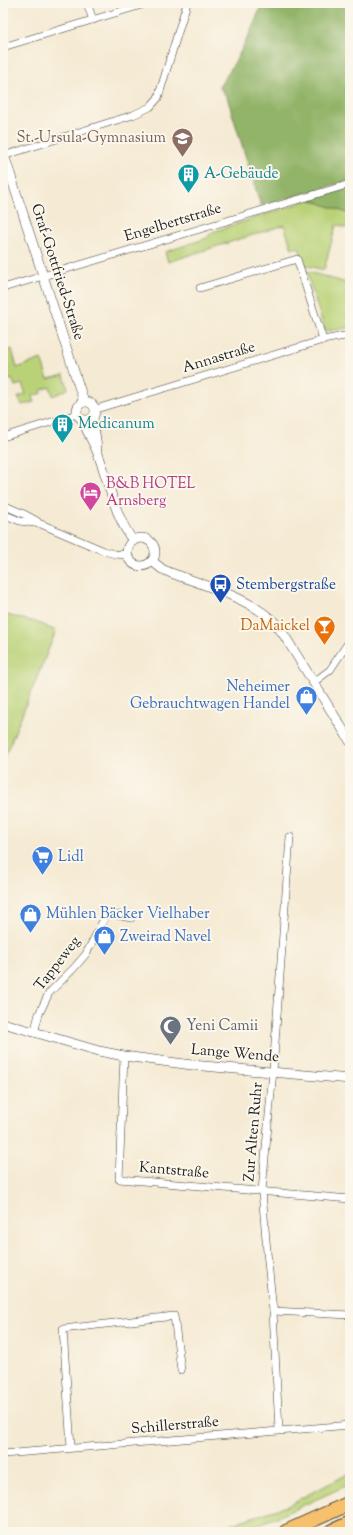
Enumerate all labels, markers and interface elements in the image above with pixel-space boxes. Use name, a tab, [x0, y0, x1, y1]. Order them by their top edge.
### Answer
school or university icon: St.-Ursula-Gymnasium	[169, 125, 195, 158]
place label: St.-Ursula-Gymnasium	[16, 128, 167, 149]
building icon: A-Gebäude	[175, 161, 201, 194]
place label: A-Gebäude	[204, 164, 279, 185]
street label: Engelbertstraße	[122, 198, 224, 248]
street label: Graf-Gottfried-Straße	[25, 201, 89, 343]
street label: Annastraße	[180, 337, 258, 379]
building icon: Medicanum	[49, 411, 75, 444]
place label: Medicanum	[78, 414, 155, 435]
place label: B&B HOTEL Arnsberg	[106, 474, 196, 512]
hotel icon: B&B HOTEL Arnsberg	[78, 480, 104, 513]
bus stop icon: Stembergstraße	[208, 572, 234, 605]
place label: Stembergstraße	[236, 575, 336, 596]
bar icon: DaMaickel	[312, 613, 338, 646]
place label: DaMaickel	[241, 616, 310, 637]
place label: Neheimer Gebrauchtwagen Handel	[130, 677, 290, 715]
shop icon: Neheimer Gebrauchtwagen Handel	[293, 683, 319, 716]
supermarket icon: Lidl	[29, 844, 55, 877]
place label: Lidl	[58, 847, 84, 868]
shop icon: Mühlen Bäcker Vielhaber	[17, 901, 43, 934]
place label: Mühlen Bäcker Vielhaber	[46, 904, 210, 925]
shop icon: Zweirad Navel	[92, 924, 118, 957]
place label: Zweirad Navel	[120, 927, 211, 948]
street label: Tappeweg	[30, 932, 86, 996]
mosque icon: Yeni Camii	[157, 1013, 183, 1046]
place label: Yeni Camii	[186, 1016, 258, 1037]
street label: Lange Wende	[190, 1040, 280, 1068]
street label: Zur Alten Ruhr	[239, 1081, 269, 1183]
street label: Kantstraße	[138, 1157, 210, 1185]
street label: Schillerstraße	[130, 1412, 220, 1440]

